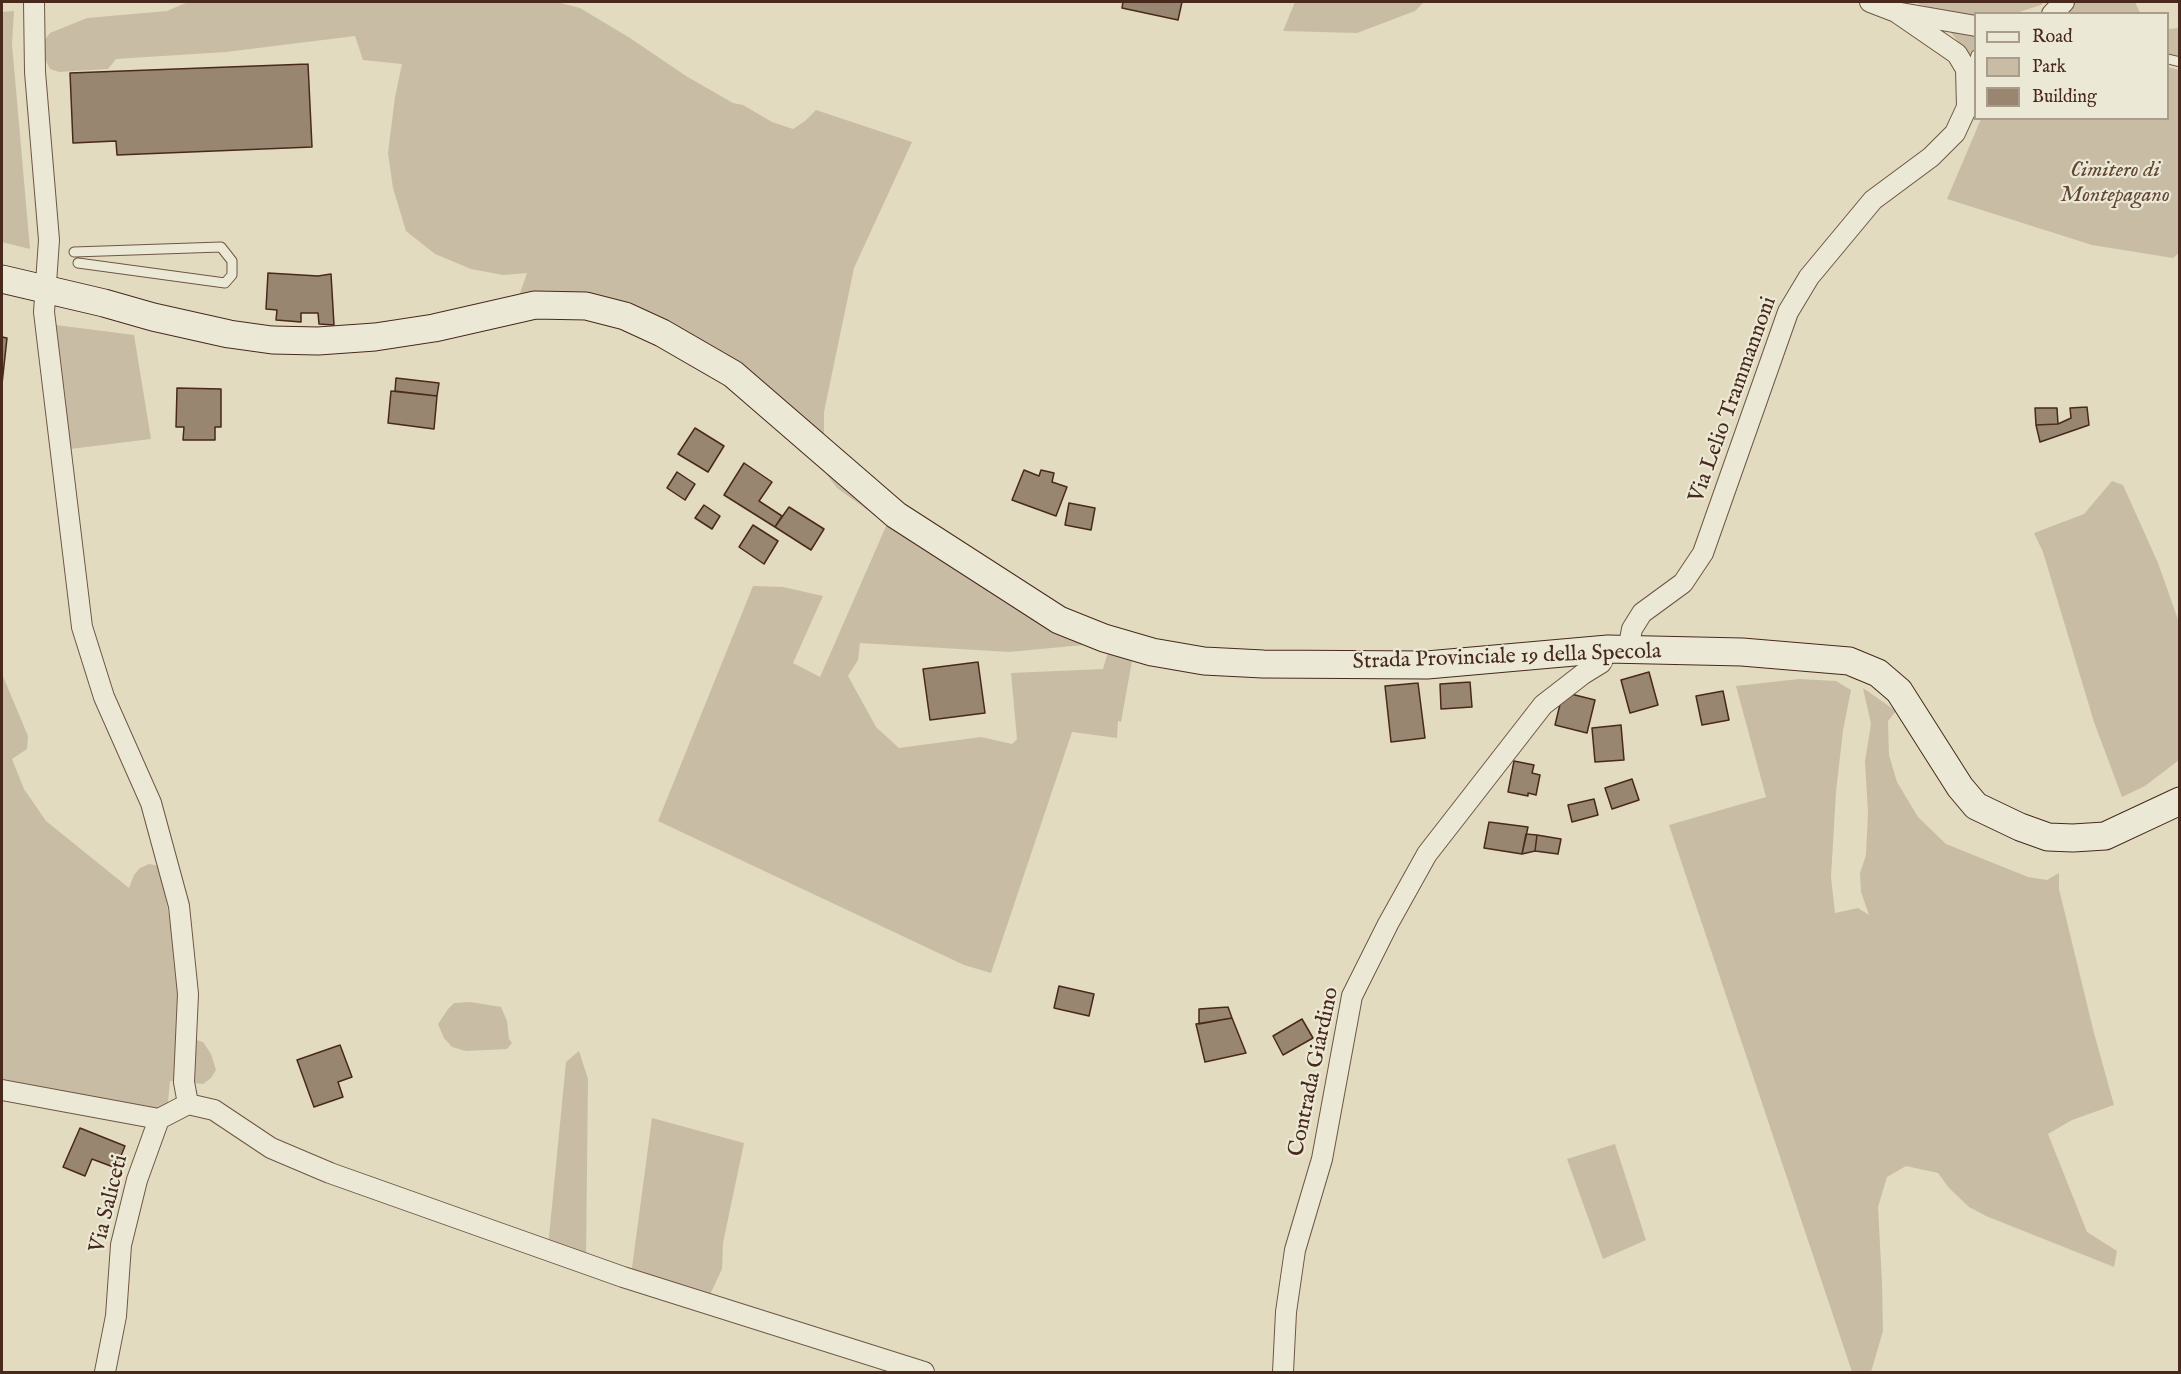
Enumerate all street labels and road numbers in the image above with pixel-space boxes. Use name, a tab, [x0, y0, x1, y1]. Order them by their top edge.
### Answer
street label: Via Lelio Trammannoni	[1684, 293, 1784, 507]
street label: Strada Provinciale 19 della Specola	[1352, 639, 1662, 677]
street label: Contrada Giardino	[1284, 985, 1346, 1159]
street label: Via Saliceti	[85, 1152, 135, 1256]

